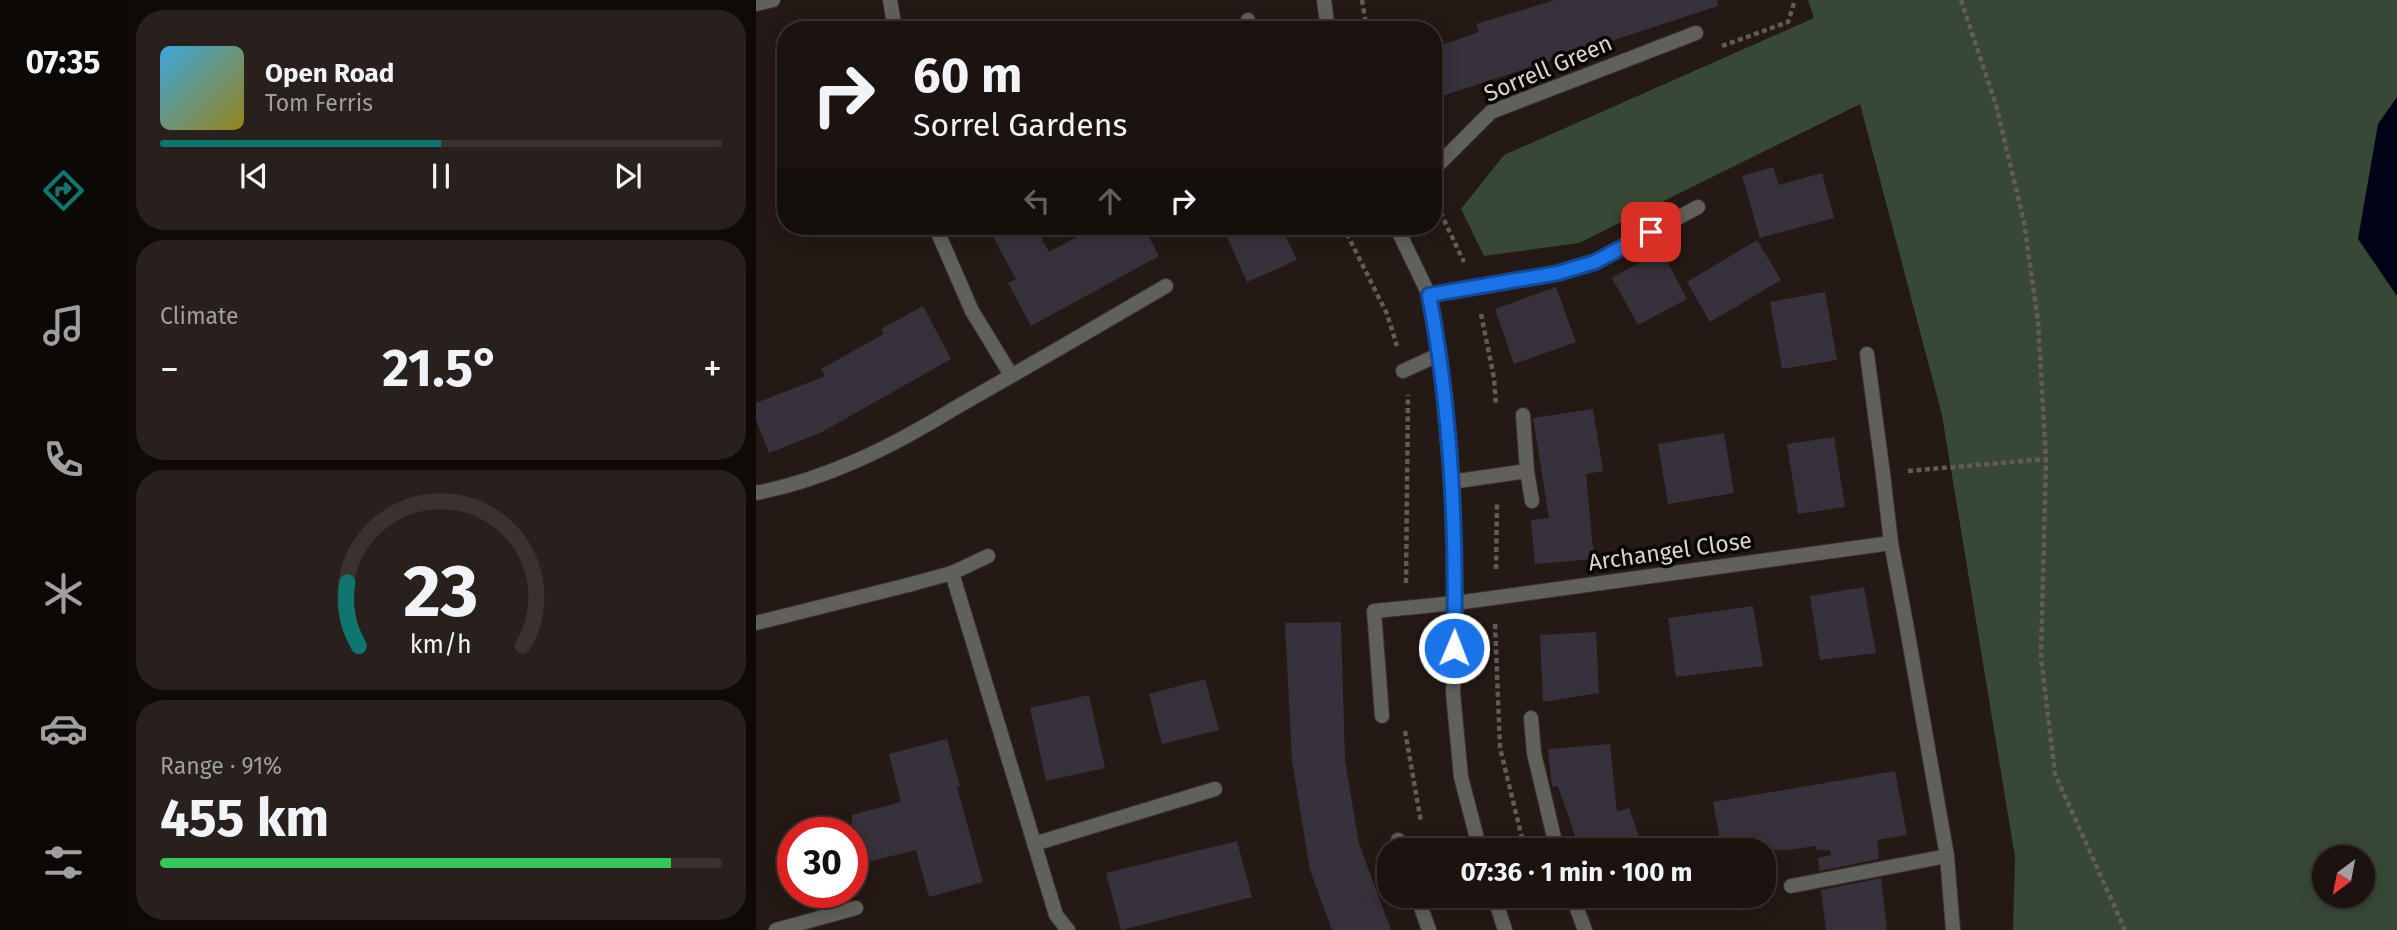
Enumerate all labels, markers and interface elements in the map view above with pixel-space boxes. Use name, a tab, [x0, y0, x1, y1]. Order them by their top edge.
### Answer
street label: Sorrell Green	[1480, 28, 1616, 108]
text: 07:35	[25, 43, 101, 81]
text: 60 m	[913, 46, 1022, 105]
icon: right	[798, 49, 889, 140]
text: Open Road	[265, 58, 394, 89]
text: Tom Ferris	[265, 89, 373, 117]
text: Sorrel Gardens	[913, 106, 1127, 144]
icon: previous	[235, 157, 273, 195]
icon: pause	[422, 157, 460, 195]
icon: next	[609, 157, 647, 195]
icon: directions	[39, 166, 88, 215]
icon: left	[1018, 182, 1056, 220]
icon: ahead	[1091, 182, 1129, 220]
icon: right	[1164, 182, 1202, 220]
pin	[1621, 202, 1681, 262]
icon: arrive	[1632, 213, 1670, 251]
icon: music	[39, 301, 88, 350]
text: Climate	[160, 302, 239, 330]
text: 21.5°	[382, 337, 500, 400]
text: −	[160, 346, 179, 392]
text: +	[703, 346, 722, 392]
icon: phone	[39, 435, 88, 484]
street label: Archangel Close	[1586, 526, 1754, 576]
text: 23	[403, 548, 479, 635]
icon: climate	[39, 569, 88, 618]
position arrow	[1417, 611, 1491, 685]
text: km/h	[410, 630, 472, 660]
icon: car	[39, 704, 88, 753]
text: Range · 91%	[160, 752, 282, 780]
text: 455 km	[160, 787, 329, 850]
speed limit sign: 30	[777, 817, 868, 908]
icon: filters	[39, 838, 88, 887]
north arrow	[2312, 845, 2375, 908]
map controls	[2312, 845, 2375, 908]
text: 07:36 · 1 min · 100 m	[1461, 857, 1692, 888]

